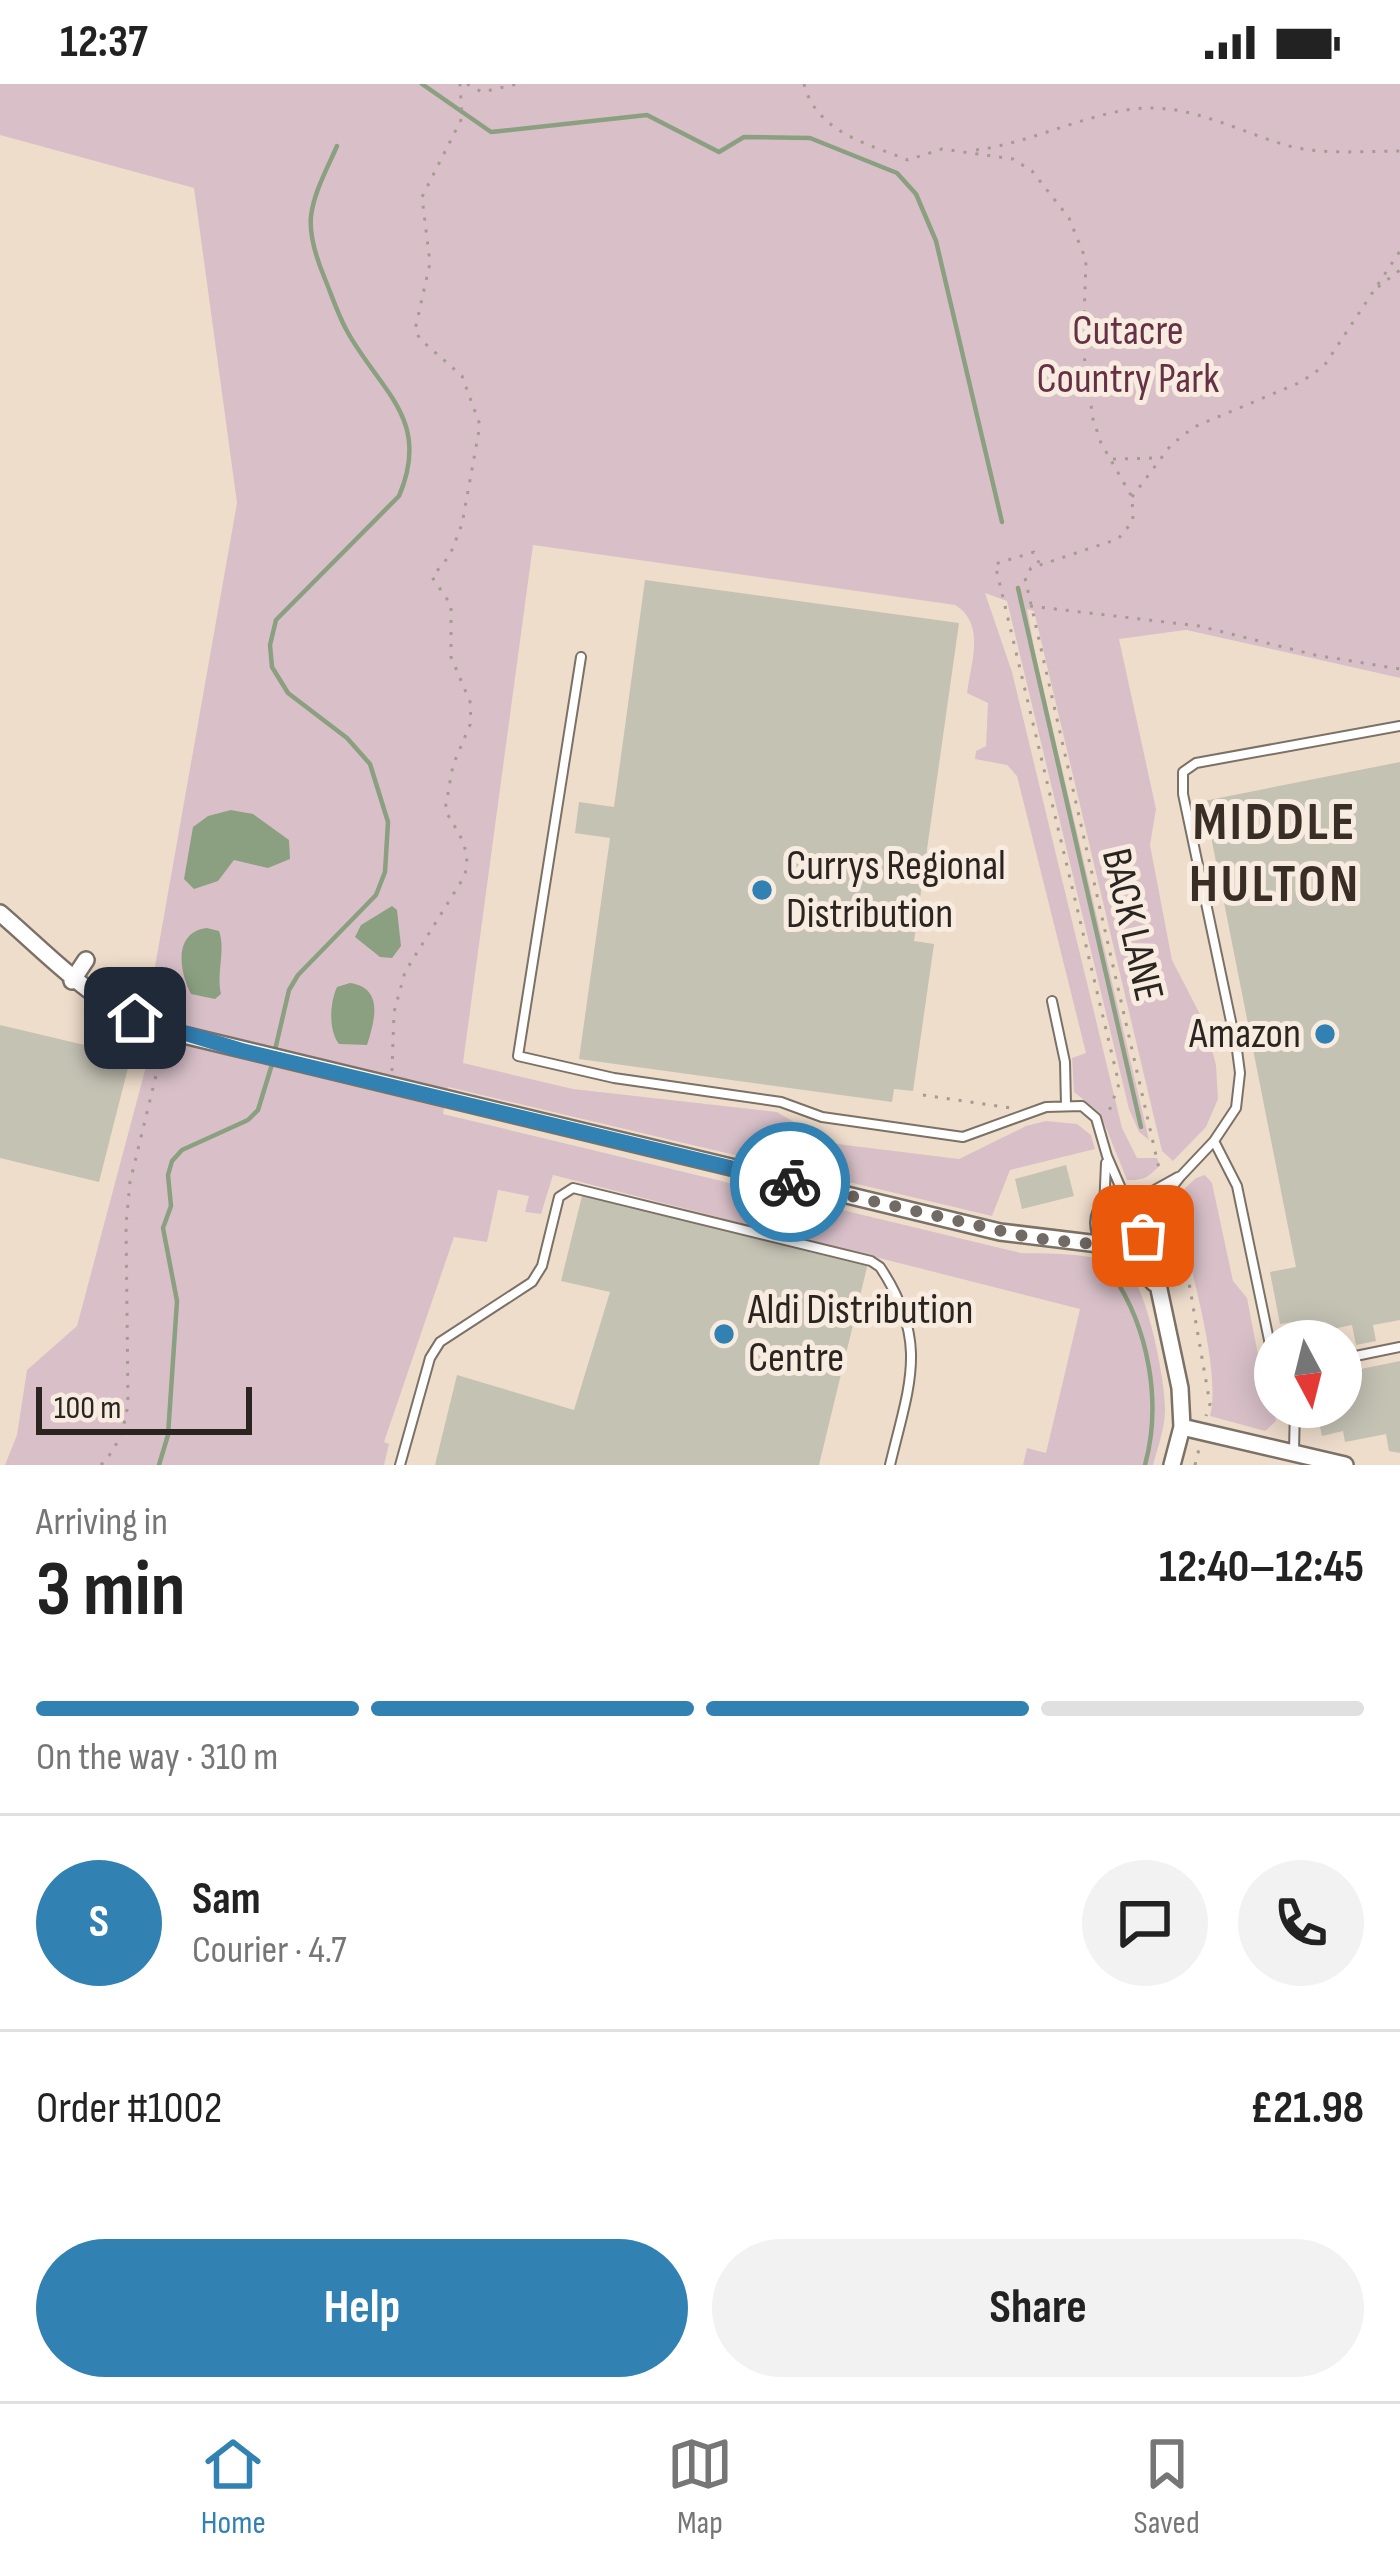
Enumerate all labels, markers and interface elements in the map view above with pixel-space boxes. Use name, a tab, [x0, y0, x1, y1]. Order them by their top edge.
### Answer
text: 12:37	[60, 15, 148, 70]
park label: Cutacre Country Park	[1037, 306, 1219, 405]
district label: MIDDLE HULTON	[1189, 790, 1361, 917]
place label: Currys Regional Distribution	[786, 841, 1006, 940]
street label: BACK LANE	[1090, 844, 1174, 1006]
marker: Currys Regional Distribution	[749, 877, 775, 903]
pin	[84, 967, 186, 1069]
icon: home	[102, 985, 168, 1051]
place label: Amazon	[1188, 1009, 1301, 1060]
marker: Amazon	[1312, 1021, 1338, 1047]
courier	[730, 1122, 850, 1242]
icon: bike	[757, 1149, 823, 1215]
pin	[1092, 1185, 1194, 1287]
icon: bag	[1110, 1203, 1176, 1269]
place label: Aldi Distribution Centre	[747, 1285, 974, 1384]
north arrow	[1254, 1320, 1362, 1428]
map controls	[1254, 1320, 1362, 1428]
marker: Aldi Distribution Centre	[711, 1321, 737, 1347]
scale bar	[36, 1381, 252, 1434]
text: 100 m	[54, 1388, 121, 1428]
text: Arriving in	[36, 1499, 168, 1546]
text: 12:40–12:45	[1159, 1540, 1364, 1595]
text: 3 min	[36, 1544, 185, 1637]
text: On the way · 310 m	[36, 1734, 278, 1781]
button: chat	[1082, 1860, 1208, 1986]
button: phone	[1238, 1860, 1364, 1986]
text: Sam	[192, 1872, 261, 1927]
text: S	[89, 1895, 109, 1950]
text: Courier · 4.7	[192, 1927, 347, 1974]
text: Order #1002	[36, 2081, 222, 2136]
text: £21.98	[1250, 2081, 1364, 2136]
button: Help	[36, 2239, 688, 2377]
button: Share	[712, 2239, 1364, 2377]
tab: Home	[200, 2431, 266, 2543]
tab: Map	[667, 2431, 733, 2543]
tab: Saved	[1134, 2431, 1200, 2543]

